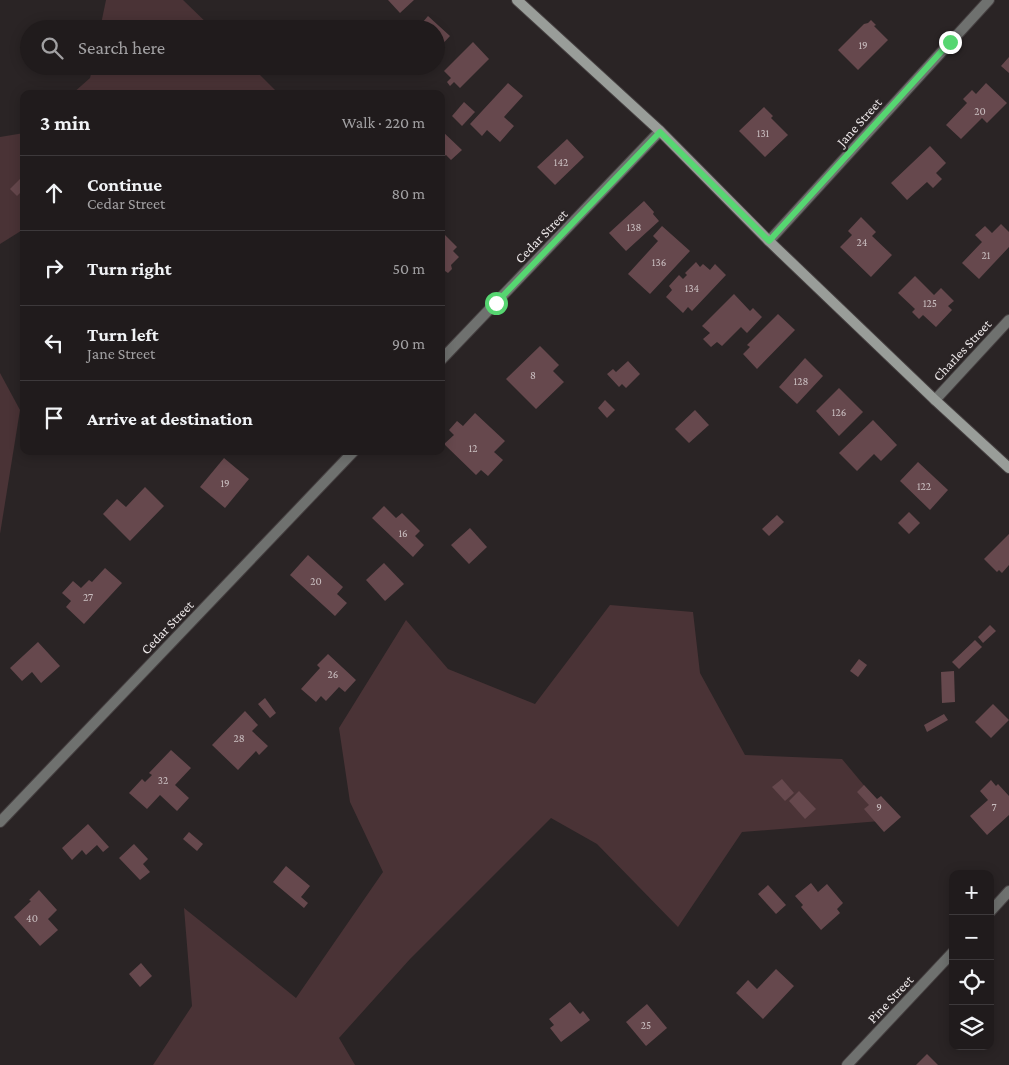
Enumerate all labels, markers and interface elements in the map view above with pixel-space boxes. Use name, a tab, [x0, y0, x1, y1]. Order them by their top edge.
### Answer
search box	[20, 20, 445, 75]
route end	[939, 31, 962, 54]
icon: search	[38, 34, 66, 62]
text: Search here	[78, 37, 165, 58]
house number: 19	[858, 39, 868, 51]
street label: Jane Street	[832, 94, 885, 151]
house number: 20	[974, 105, 986, 117]
text: 3 min	[40, 111, 90, 135]
text: Walk · 220 m	[342, 114, 425, 131]
house number: 131	[757, 127, 770, 139]
house number: 142	[554, 156, 568, 168]
text: Continue	[87, 174, 162, 195]
icon: ahead	[40, 179, 68, 207]
text: 80 m	[391, 185, 425, 202]
text: Cedar Street	[87, 195, 165, 212]
street label: Cedar Street	[511, 206, 571, 266]
house number: 138	[627, 221, 641, 233]
house number: 24	[857, 236, 868, 248]
house number: 21	[982, 249, 991, 261]
icon: right	[40, 254, 68, 282]
house number: 136	[652, 256, 666, 268]
text: Turn right	[87, 258, 172, 279]
text: 50 m	[393, 260, 425, 277]
house number: 134	[685, 282, 700, 294]
route start	[485, 292, 508, 315]
house number: 125	[923, 297, 937, 309]
street label: Charles Street	[930, 316, 995, 384]
text: Turn left	[87, 324, 159, 345]
icon: left	[40, 329, 68, 357]
text: 90 m	[392, 335, 425, 352]
text: Jane Street	[87, 345, 155, 362]
house number: 8	[530, 369, 536, 381]
house number: 128	[794, 375, 808, 387]
icon: arrive	[40, 404, 68, 432]
house number: 126	[832, 406, 846, 418]
text: Arrive at destination	[87, 408, 253, 429]
house number: 12	[469, 442, 477, 454]
house number: 19	[220, 477, 230, 489]
house number: 122	[917, 480, 931, 492]
house number: 16	[398, 527, 408, 539]
house number: 20	[310, 575, 322, 587]
house number: 27	[83, 591, 93, 603]
street label: Cedar Street	[137, 597, 197, 657]
house number: 26	[328, 668, 338, 680]
house number: 28	[233, 732, 245, 744]
house number: 32	[158, 774, 168, 786]
house number: 9	[876, 801, 882, 813]
house number: 7	[991, 801, 997, 813]
map controls	[949, 870, 994, 1050]
button: +	[949, 870, 994, 915]
house number: 40	[26, 912, 38, 924]
button: −	[949, 915, 994, 960]
button: locate	[949, 960, 994, 1005]
street label: Pine Street	[864, 971, 916, 1026]
button: layers	[949, 1005, 994, 1050]
house number: 25	[641, 1019, 651, 1031]

